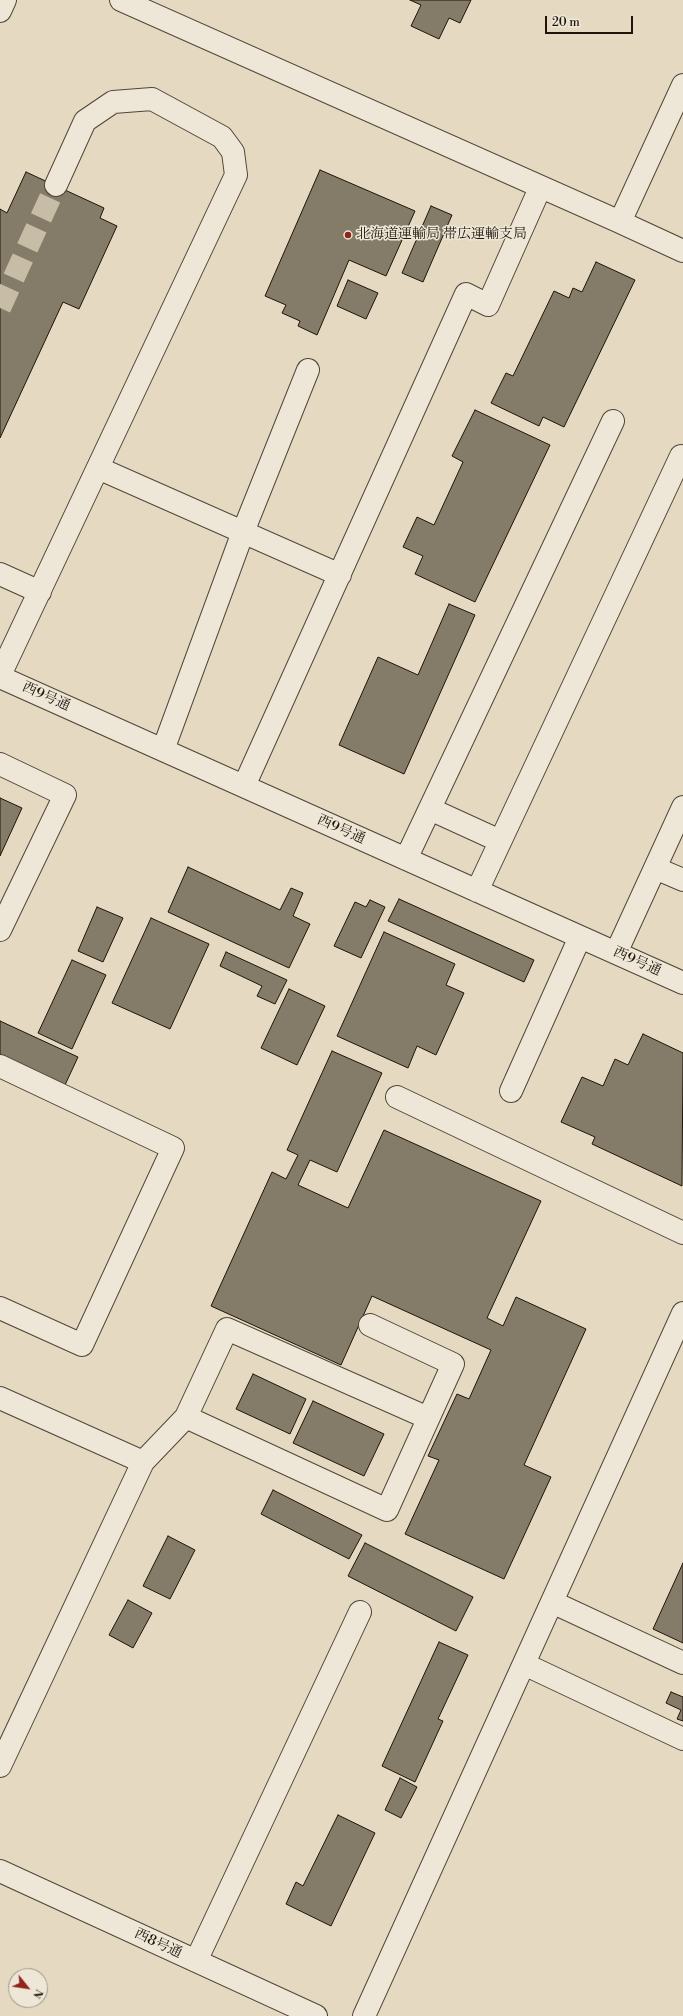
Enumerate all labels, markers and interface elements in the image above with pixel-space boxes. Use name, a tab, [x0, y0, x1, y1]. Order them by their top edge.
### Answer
scale bar	[547, 8, 635, 34]
text: 20 m	[552, 15, 580, 30]
place label: 北海道運輸局 帯広運輸支局	[356, 227, 527, 243]
marker: 北海道運輸局 帯広運輸支局	[343, 230, 353, 240]
street label: 西9号通	[20, 679, 72, 715]
street label: 西9号通	[315, 812, 367, 848]
street label: 西9号通	[611, 944, 663, 980]
street label: 西8号通	[132, 1926, 184, 1962]
north arrow	[8, 1968, 48, 2008]
text: N	[29, 1986, 46, 2001]

